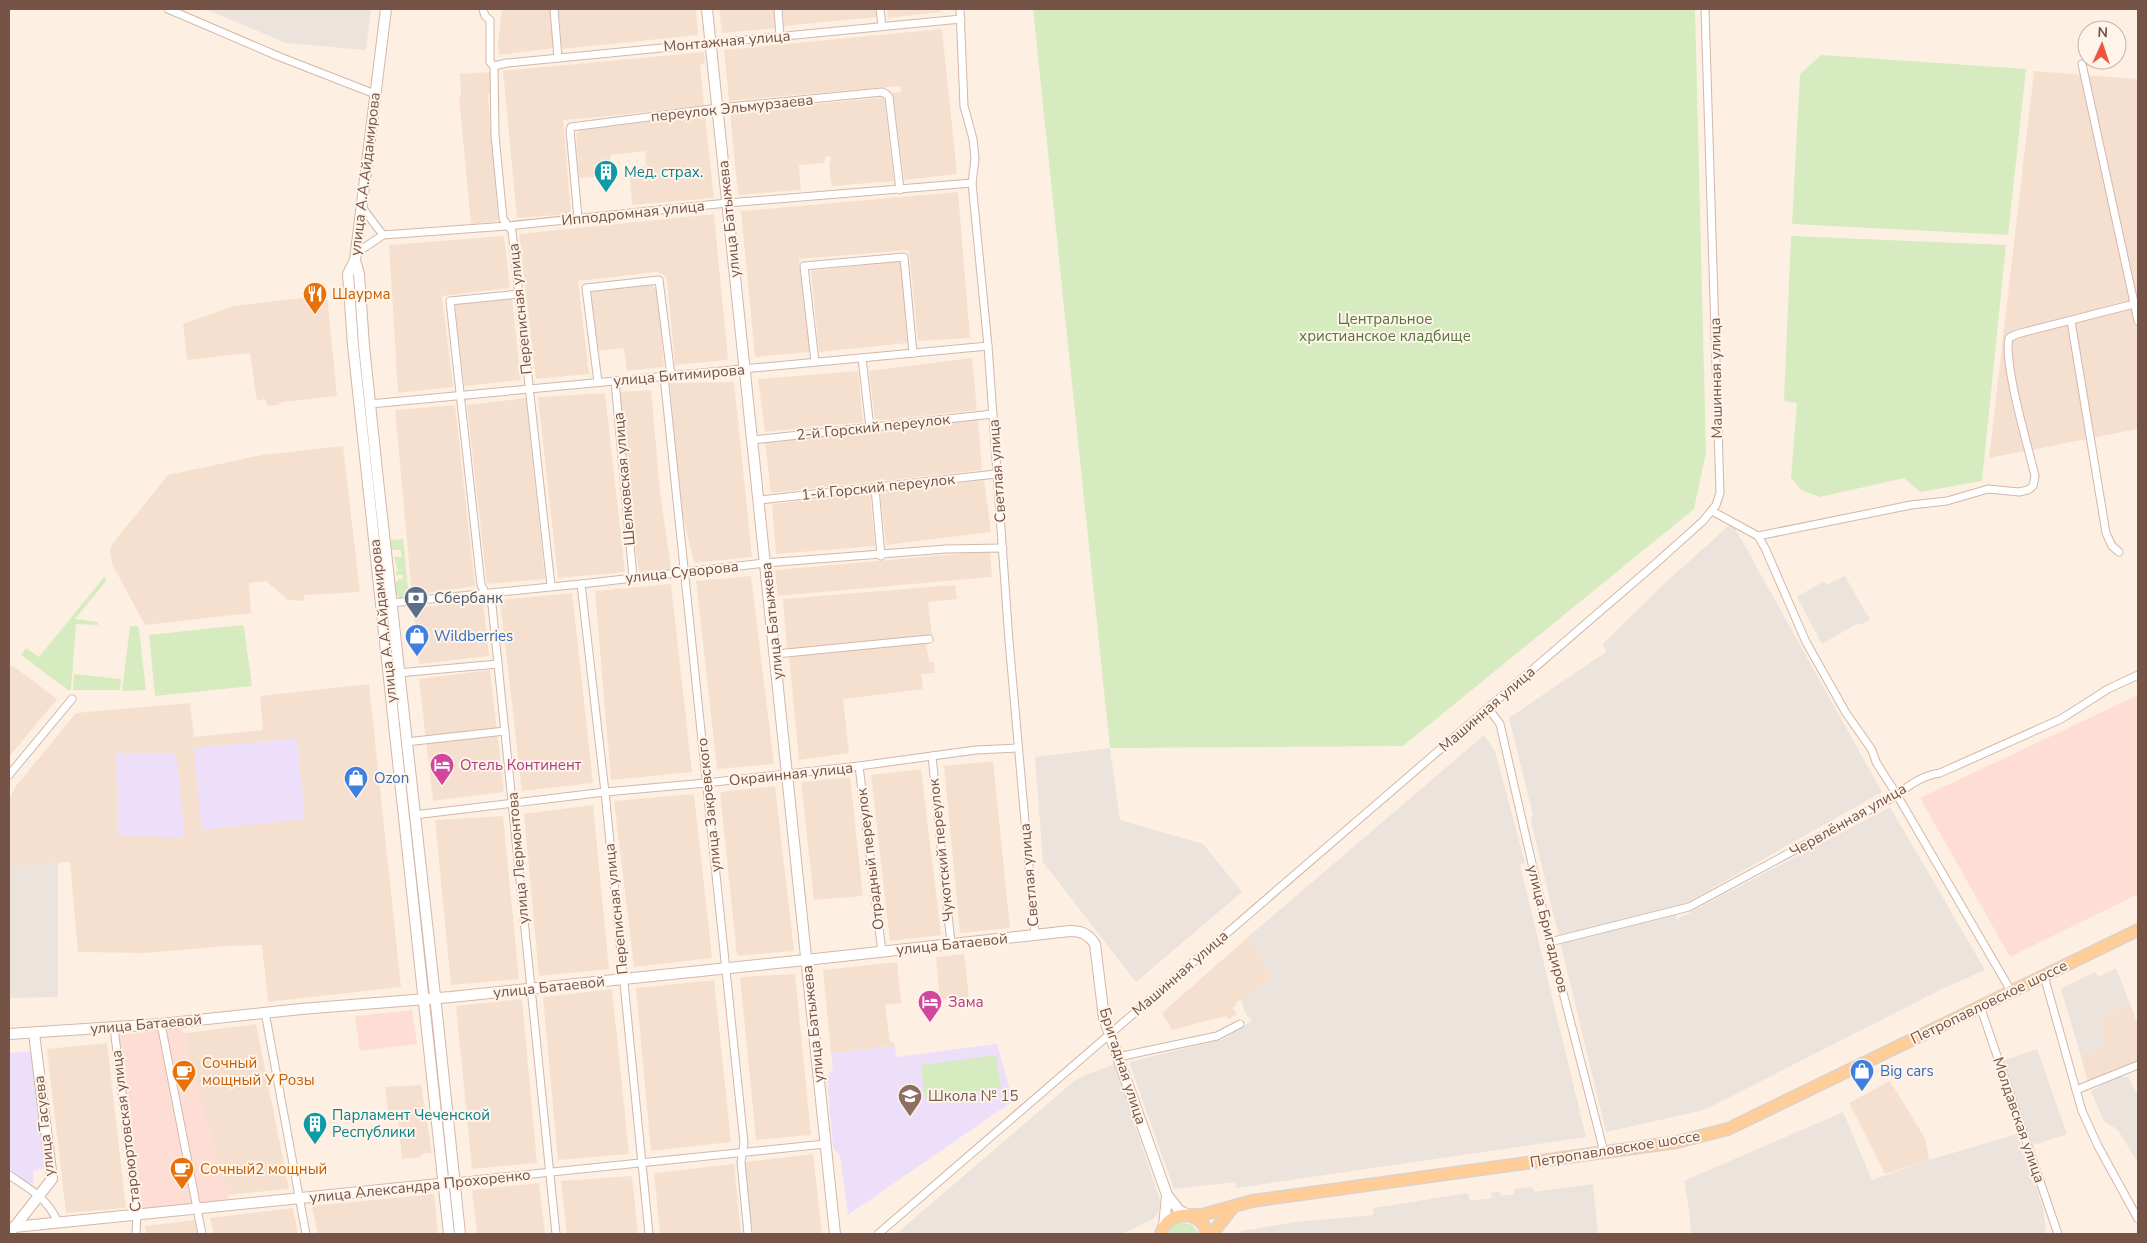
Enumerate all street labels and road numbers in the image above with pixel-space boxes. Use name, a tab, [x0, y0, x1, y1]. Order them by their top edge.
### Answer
street label: Монтажная улица	[663, 25, 791, 57]
street label: переулок Эльмурзаева	[650, 90, 814, 126]
street label: улица А.А.Айдамирова	[345, 91, 385, 257]
street label: улица Батыжева	[713, 160, 745, 278]
street label: Ипподромная улица	[560, 196, 706, 230]
street label: Переписная улица	[503, 242, 537, 376]
street label: Машинная улица	[1705, 317, 1727, 439]
street label: улица Битимирова	[612, 359, 746, 391]
street label: 2-й Горский переулок	[795, 409, 951, 445]
street label: Шелковская улица	[608, 411, 640, 547]
street label: Светлая улица	[983, 419, 1011, 523]
street label: 1-й Горский переулок	[800, 469, 956, 505]
street label: улица А.А.Айдамирова	[364, 538, 402, 704]
street label: улица Суворова	[624, 556, 740, 588]
street label: улица Батыжева	[756, 562, 788, 680]
street label: Машинная улица	[1435, 662, 1539, 756]
street label: улица Закревского	[692, 737, 726, 873]
street label: Окраинная улица	[728, 758, 854, 790]
street label: Чукотский переулок	[924, 777, 958, 922]
street label: Червлённая улица	[1786, 778, 1910, 862]
street label: Отрадный переулок	[851, 787, 889, 931]
street label: улица Лермонтова	[502, 791, 534, 925]
street label: Светлая улица	[1015, 823, 1043, 927]
street label: Переписная улица	[599, 842, 633, 976]
street label: улица Бригадиров	[1522, 863, 1574, 995]
street label: Машинная улица	[1128, 926, 1232, 1020]
street label: улица Батаевой	[895, 928, 1009, 960]
street label: Петропавловское шоссе	[1907, 955, 2071, 1049]
street label: улица Батыжева	[797, 965, 829, 1083]
street label: улица Батаевой	[492, 971, 606, 1003]
street label: Бригадная улица	[1095, 1005, 1151, 1127]
street label: улица Батаевой	[89, 1009, 203, 1039]
street label: Староюртовская улица	[106, 1049, 146, 1213]
street label: Молдавская улица	[1988, 1054, 2050, 1186]
street label: улица Тасуева	[29, 1075, 59, 1177]
street label: Петропавловское шоссе	[1528, 1126, 1702, 1172]
street label: улица Александра Прохоренко	[309, 1164, 531, 1208]

